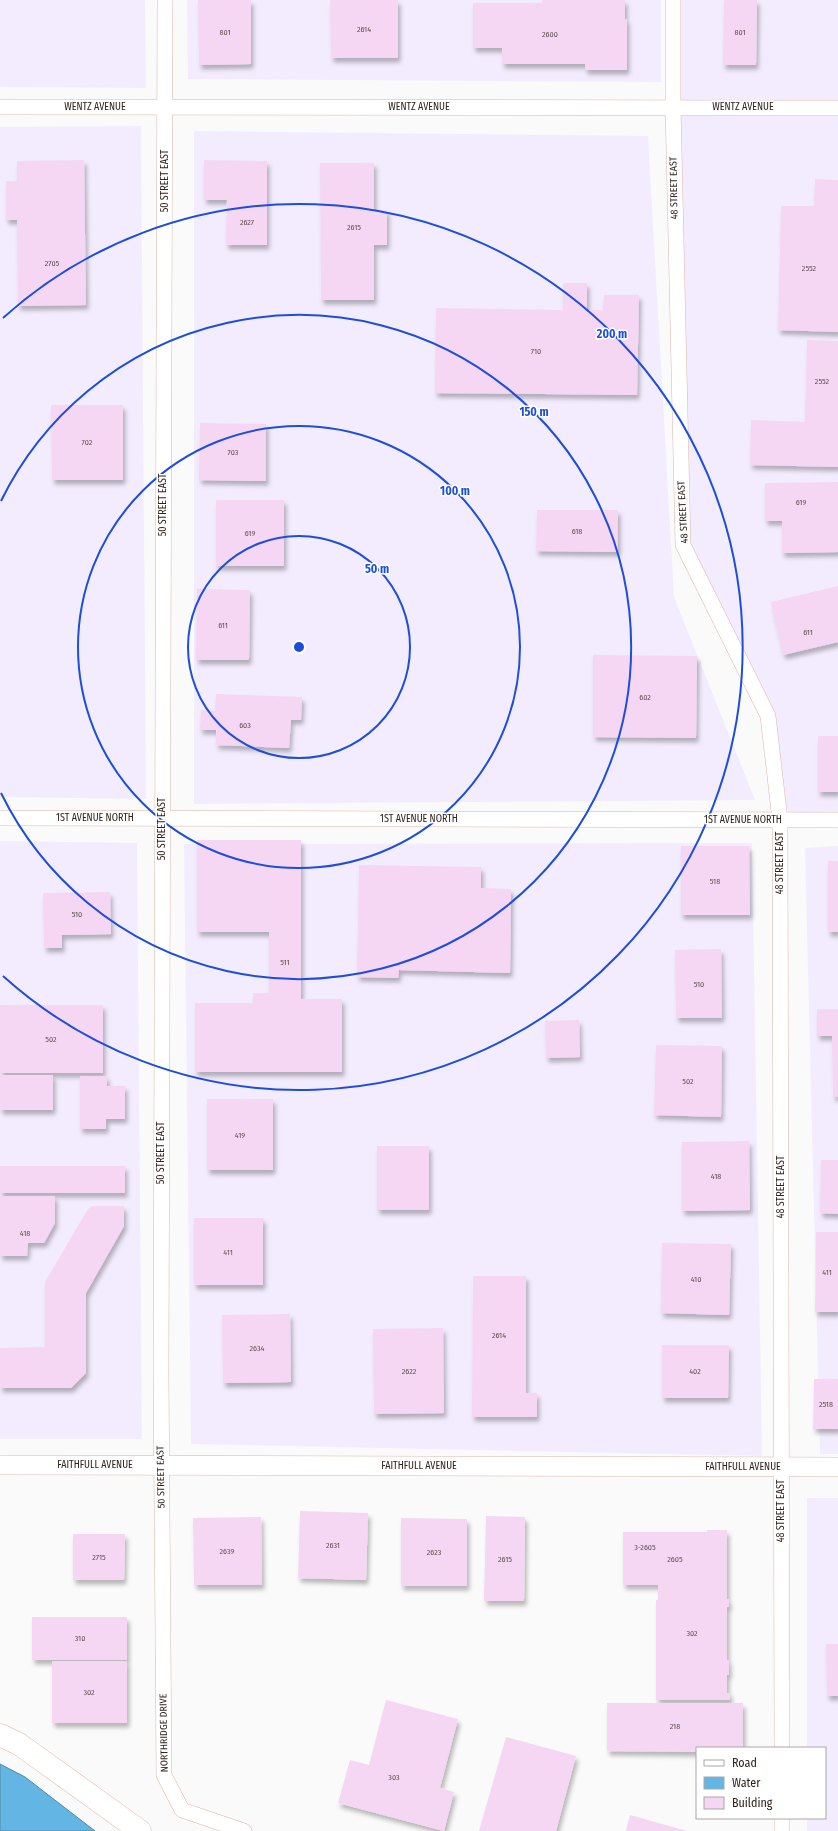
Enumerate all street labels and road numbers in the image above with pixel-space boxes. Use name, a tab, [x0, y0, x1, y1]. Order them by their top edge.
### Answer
street label: WENTZ AVENUE	[64, 101, 126, 113]
street label: WENTZ AVENUE	[388, 101, 450, 113]
street label: WENTZ AVENUE	[712, 101, 774, 113]
street label: 50 STREET EAST	[159, 149, 171, 212]
street label: 48 STREET EAST	[667, 156, 681, 219]
street label: 50 STREET EAST	[157, 473, 169, 536]
street label: 48 STREET EAST	[675, 480, 691, 544]
street label: 50 STREET EAST	[156, 797, 168, 860]
street label: 1ST AVENUE NORTH	[56, 812, 134, 824]
street label: 1ST AVENUE NORTH	[380, 813, 458, 825]
street label: 1ST AVENUE NORTH	[704, 814, 782, 826]
street label: 48 STREET EAST	[774, 831, 786, 894]
street label: 50 STREET EAST	[155, 1121, 167, 1184]
street label: 48 STREET EAST	[775, 1155, 787, 1218]
street label: 50 STREET EAST	[154, 1445, 168, 1508]
street label: FAITHFULL AVENUE	[57, 1459, 133, 1471]
street label: FAITHFULL AVENUE	[381, 1460, 457, 1472]
street label: FAITHFULL AVENUE	[705, 1461, 781, 1473]
street label: 48 STREET EAST	[775, 1479, 787, 1542]
street label: NORTHRIDGE DRIVE	[157, 1693, 171, 1772]

